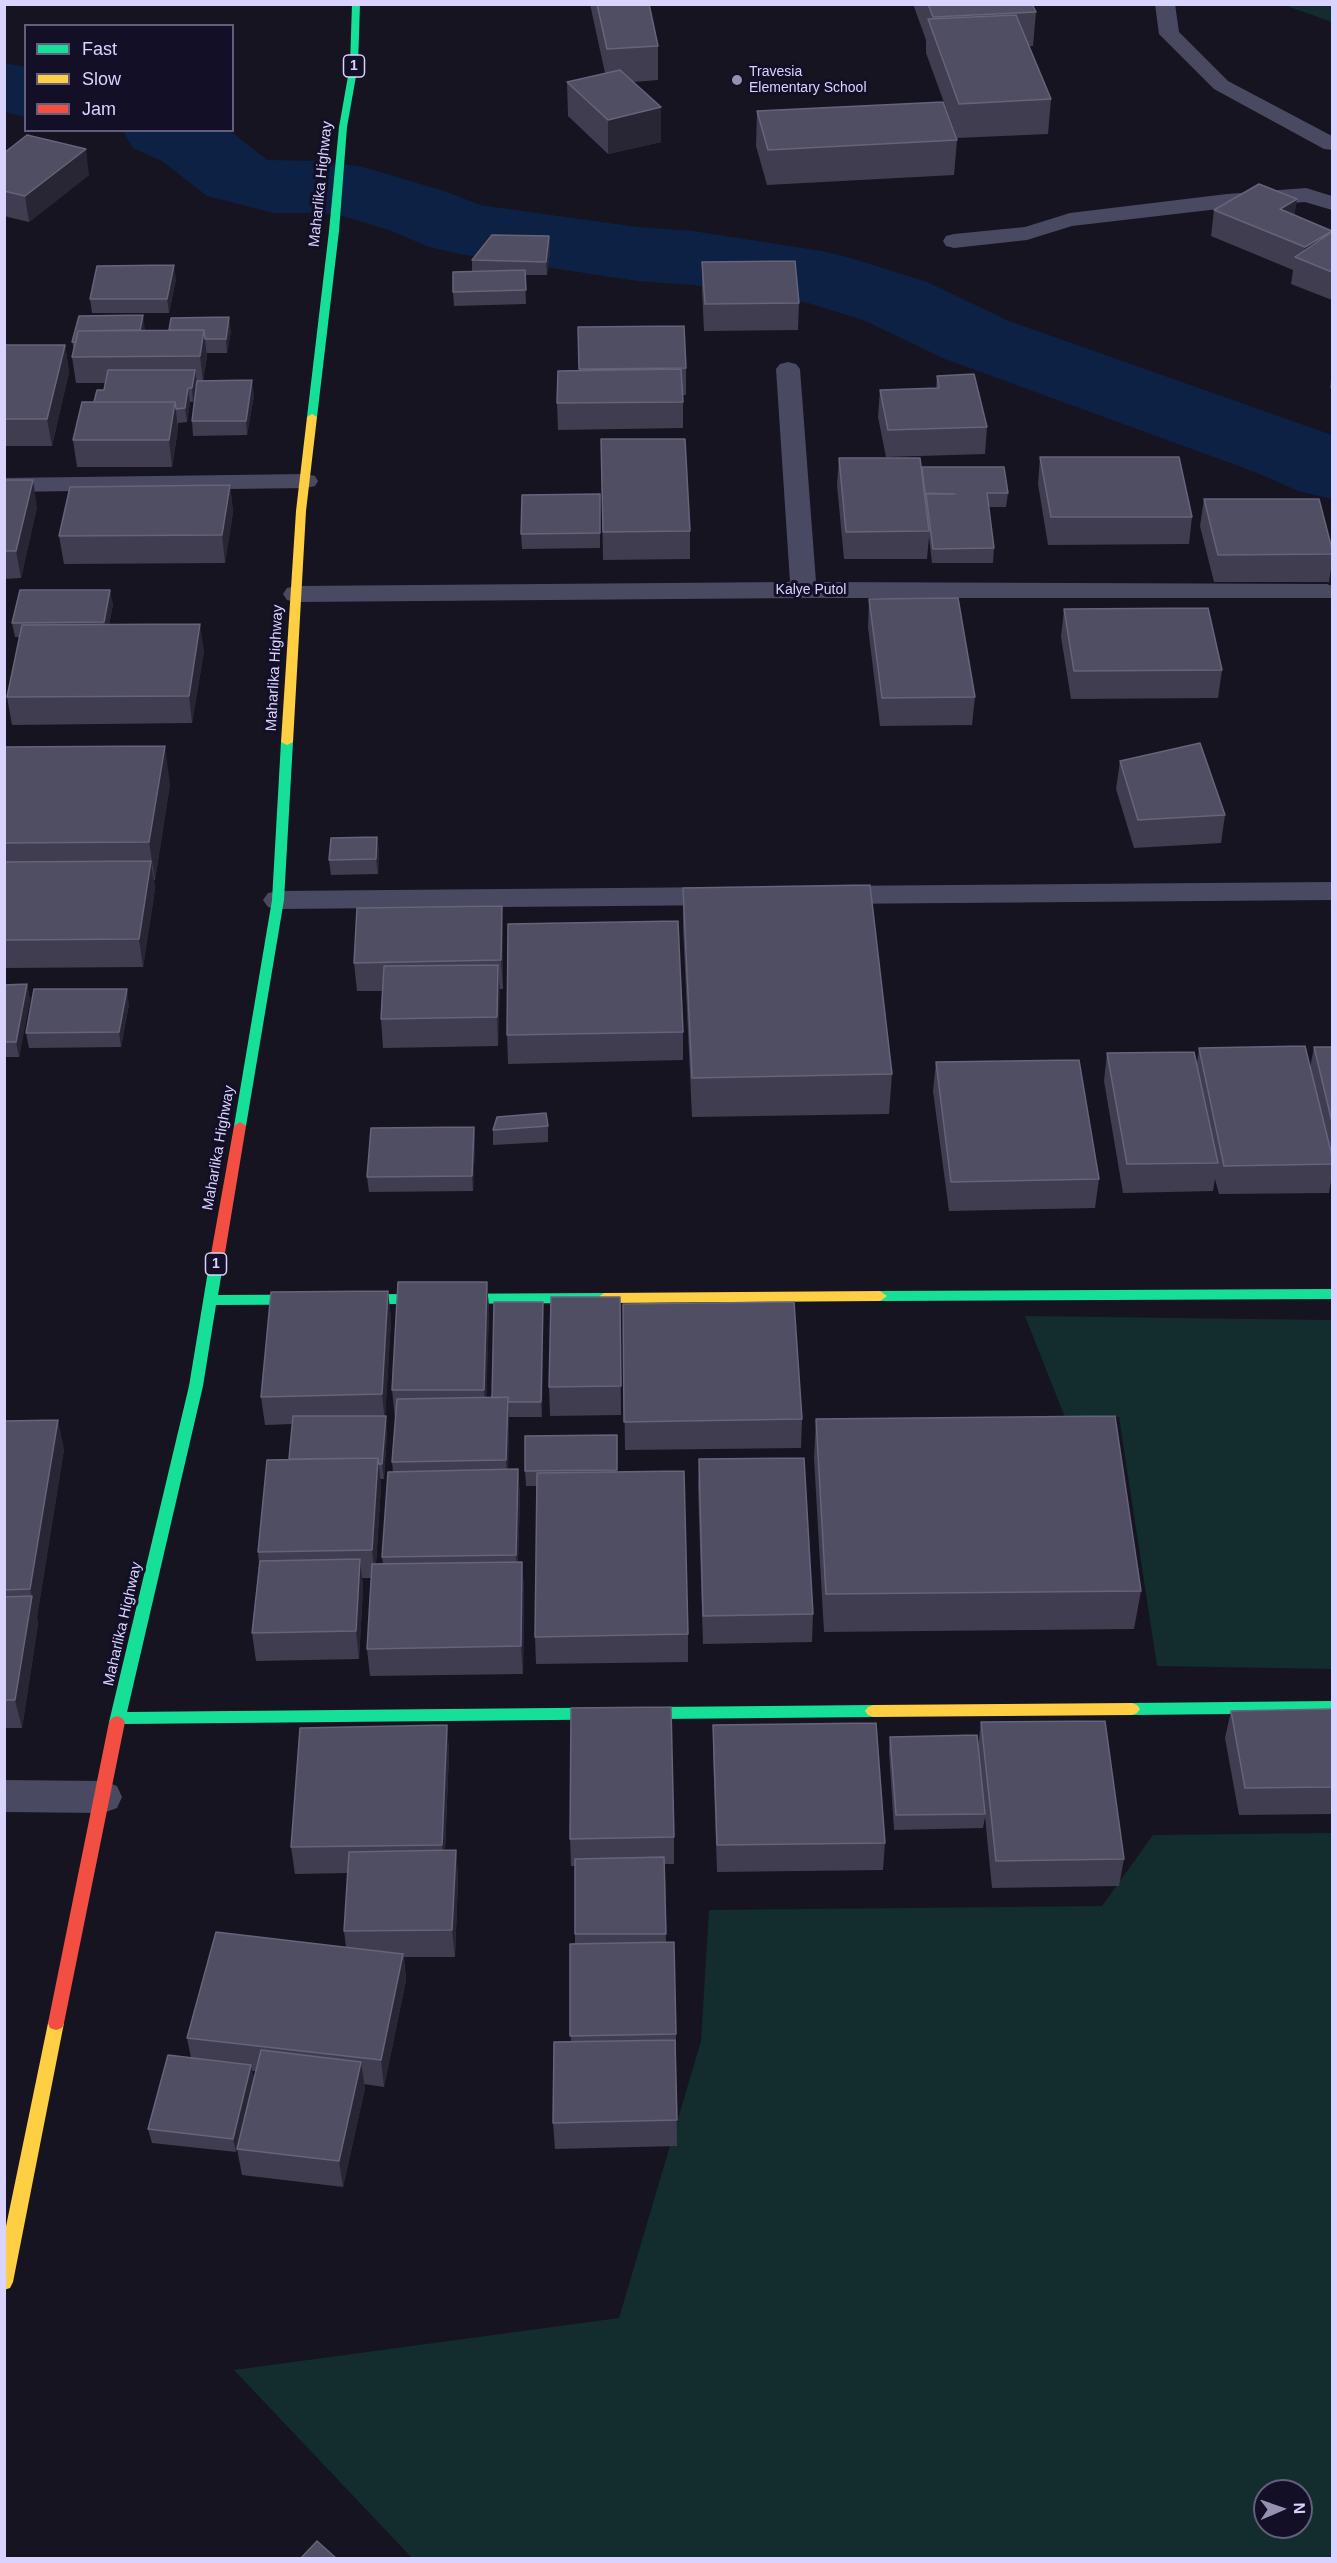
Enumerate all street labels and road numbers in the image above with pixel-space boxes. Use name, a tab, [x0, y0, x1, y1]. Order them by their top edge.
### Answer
road number: 1	[344, 55, 364, 77]
street label: Maharlika Highway	[305, 120, 337, 248]
street label: Kalye Putol	[776, 582, 846, 598]
street label: Maharlika Highway	[263, 604, 287, 732]
street label: Maharlika Highway	[199, 1084, 239, 1212]
road number: 1	[206, 1253, 226, 1275]
street label: Maharlika Highway	[100, 1560, 146, 1688]

